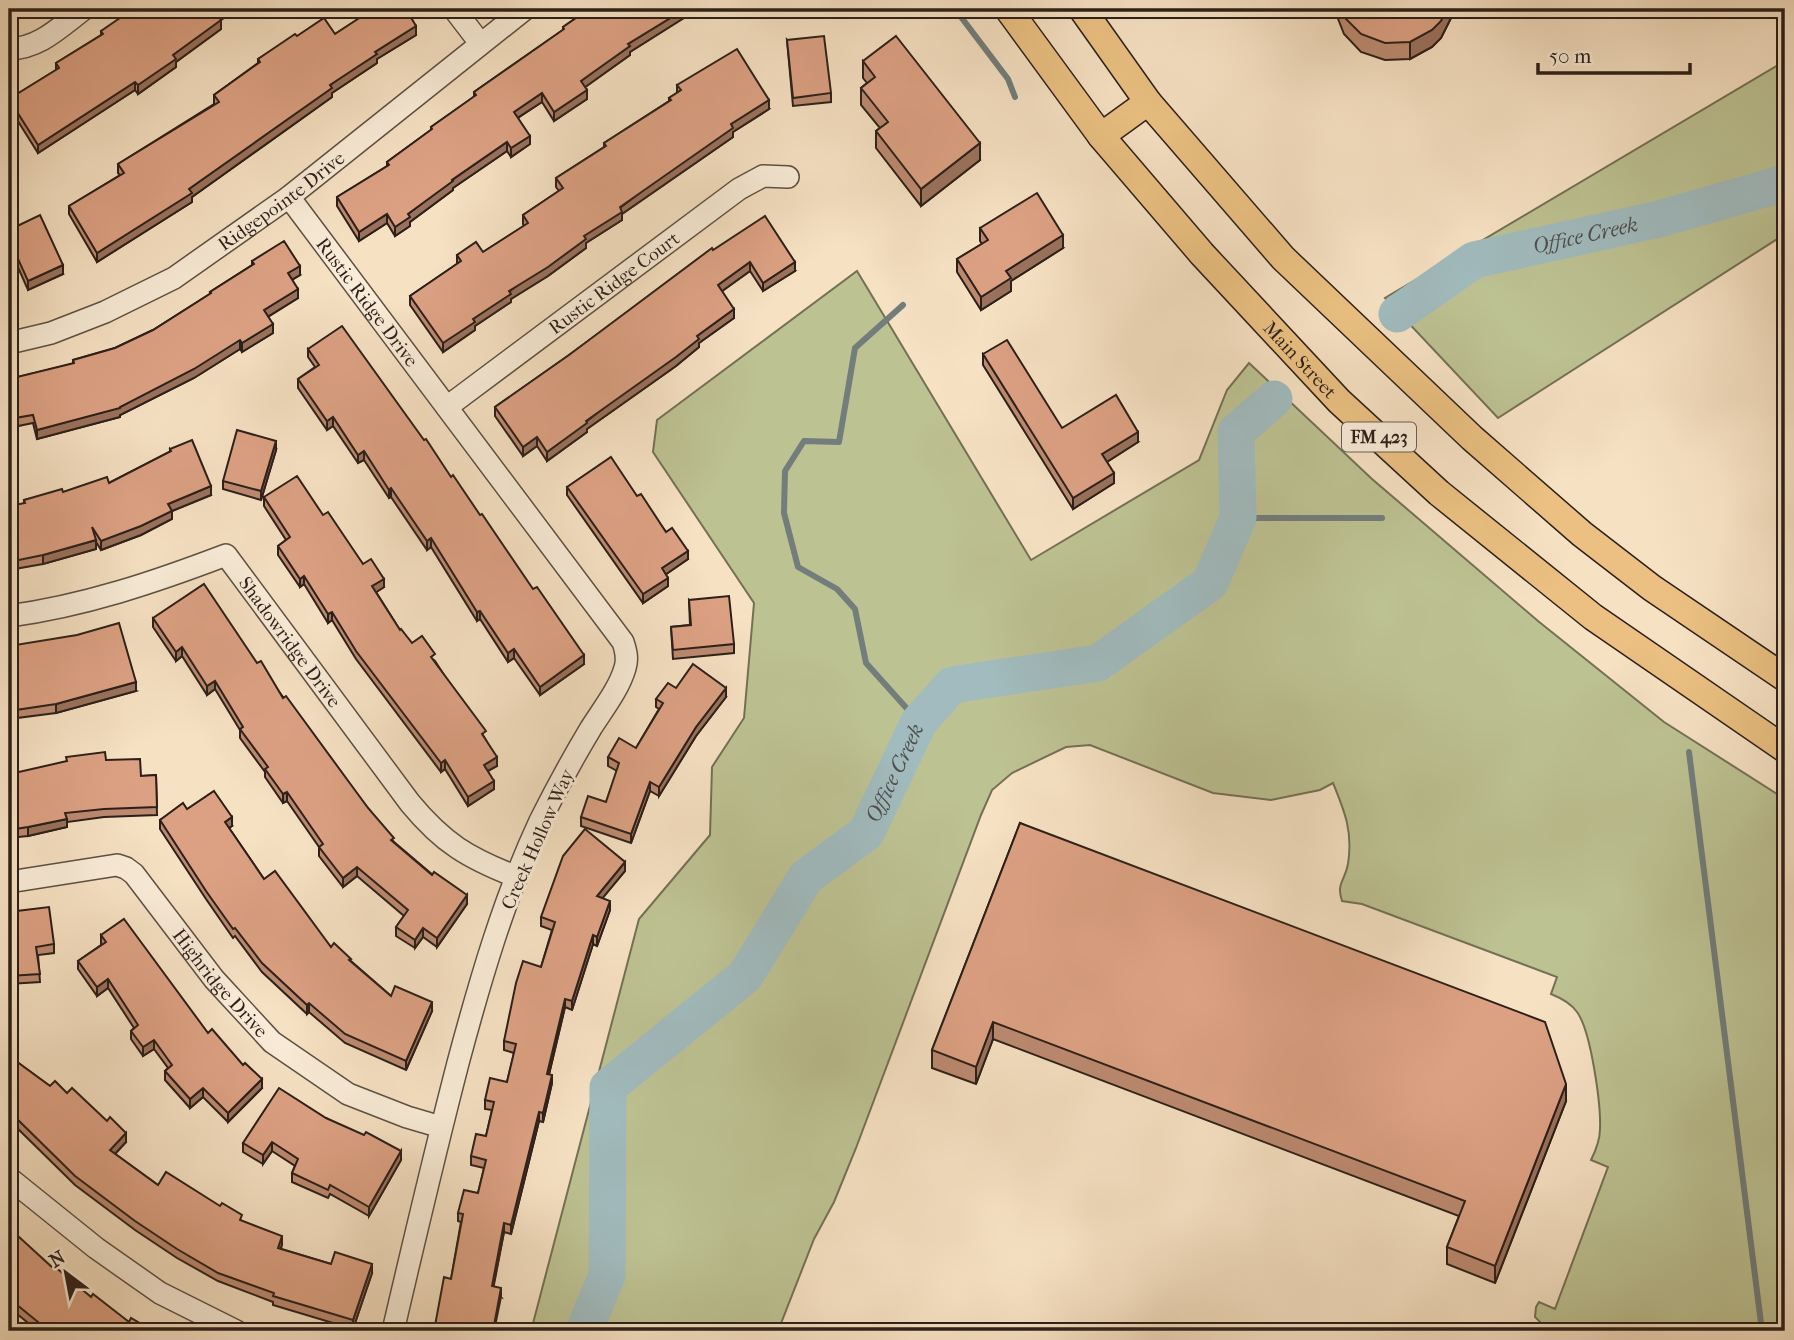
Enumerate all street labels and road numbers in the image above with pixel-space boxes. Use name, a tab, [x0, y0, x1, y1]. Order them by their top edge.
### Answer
street label: Ridgepointe Drive	[214, 147, 349, 256]
street label: Rustic Ridge Court	[545, 227, 684, 339]
street label: Rustic Ridge Drive	[311, 233, 422, 371]
street label: Main Street	[1258, 317, 1341, 403]
road number: FM 423	[1342, 422, 1416, 452]
street label: Shadowridge Drive	[234, 573, 345, 712]
street label: Creek Hollow Way	[497, 765, 579, 913]
street label: Highridge Drive	[168, 925, 272, 1042]

